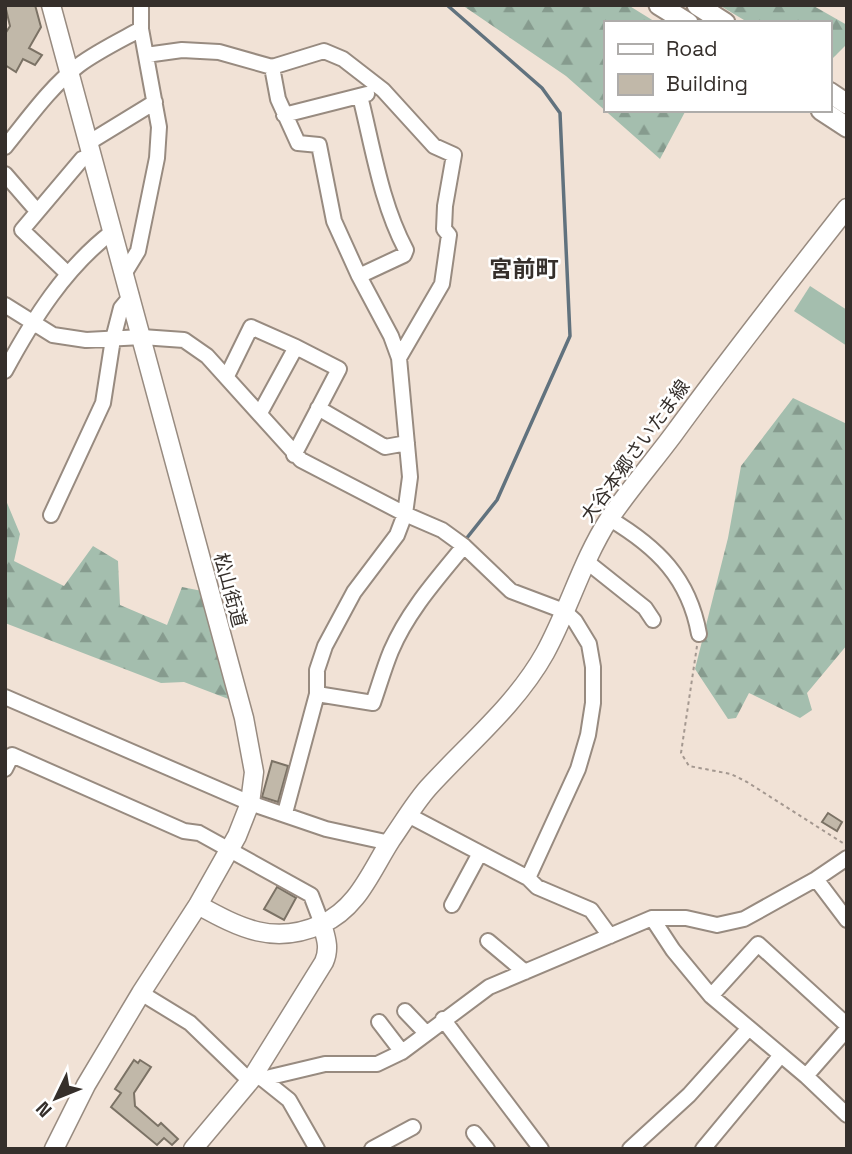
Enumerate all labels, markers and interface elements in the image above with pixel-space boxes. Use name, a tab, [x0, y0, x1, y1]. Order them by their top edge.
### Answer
legend	[604, 21, 831, 112]
text: Road	[666, 35, 718, 62]
text: Building	[666, 70, 748, 97]
district label: 宮前町	[490, 254, 559, 284]
street label: 大谷本郷さいたま線	[575, 375, 695, 527]
street label: 松山街道	[208, 550, 252, 630]
north arrow	[21, 1063, 91, 1133]
text: N	[30, 1096, 57, 1122]

